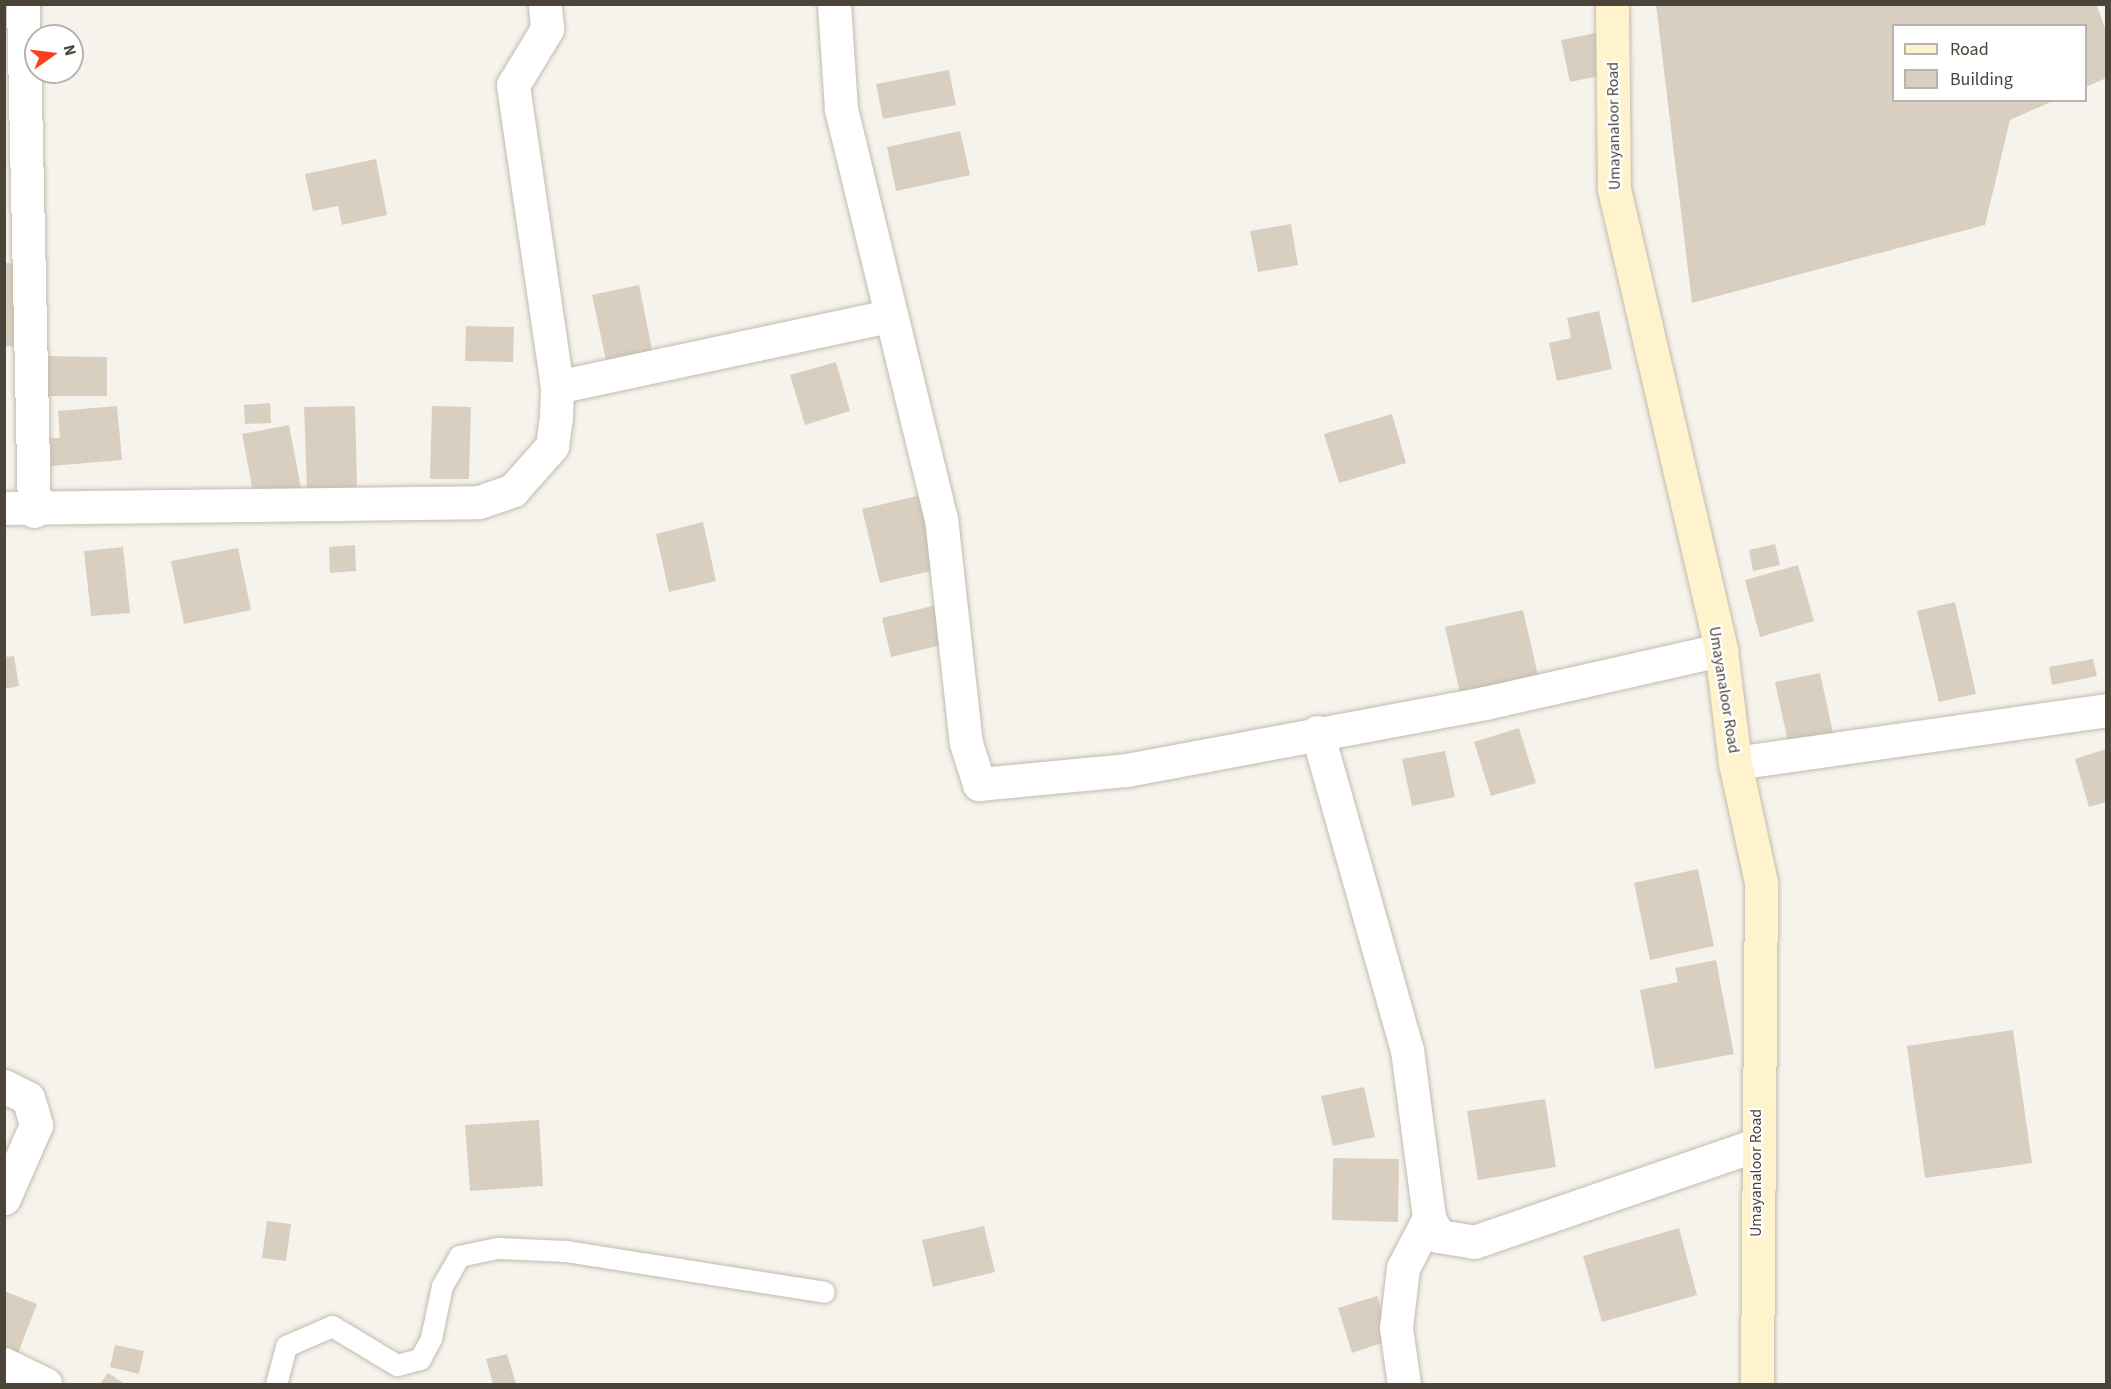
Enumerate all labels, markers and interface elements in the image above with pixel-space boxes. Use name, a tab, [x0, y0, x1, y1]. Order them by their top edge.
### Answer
north arrow	[24, 24, 84, 84]
legend	[1892, 24, 2087, 102]
text: Road	[1950, 37, 1989, 62]
text: N	[58, 42, 81, 58]
street label: Umayanaloor Road	[1603, 62, 1625, 190]
text: Building	[1950, 67, 2013, 92]
street label: Umayanaloor Road	[1704, 625, 1744, 755]
street label: Umayanaloor Road	[1746, 1109, 1766, 1237]

